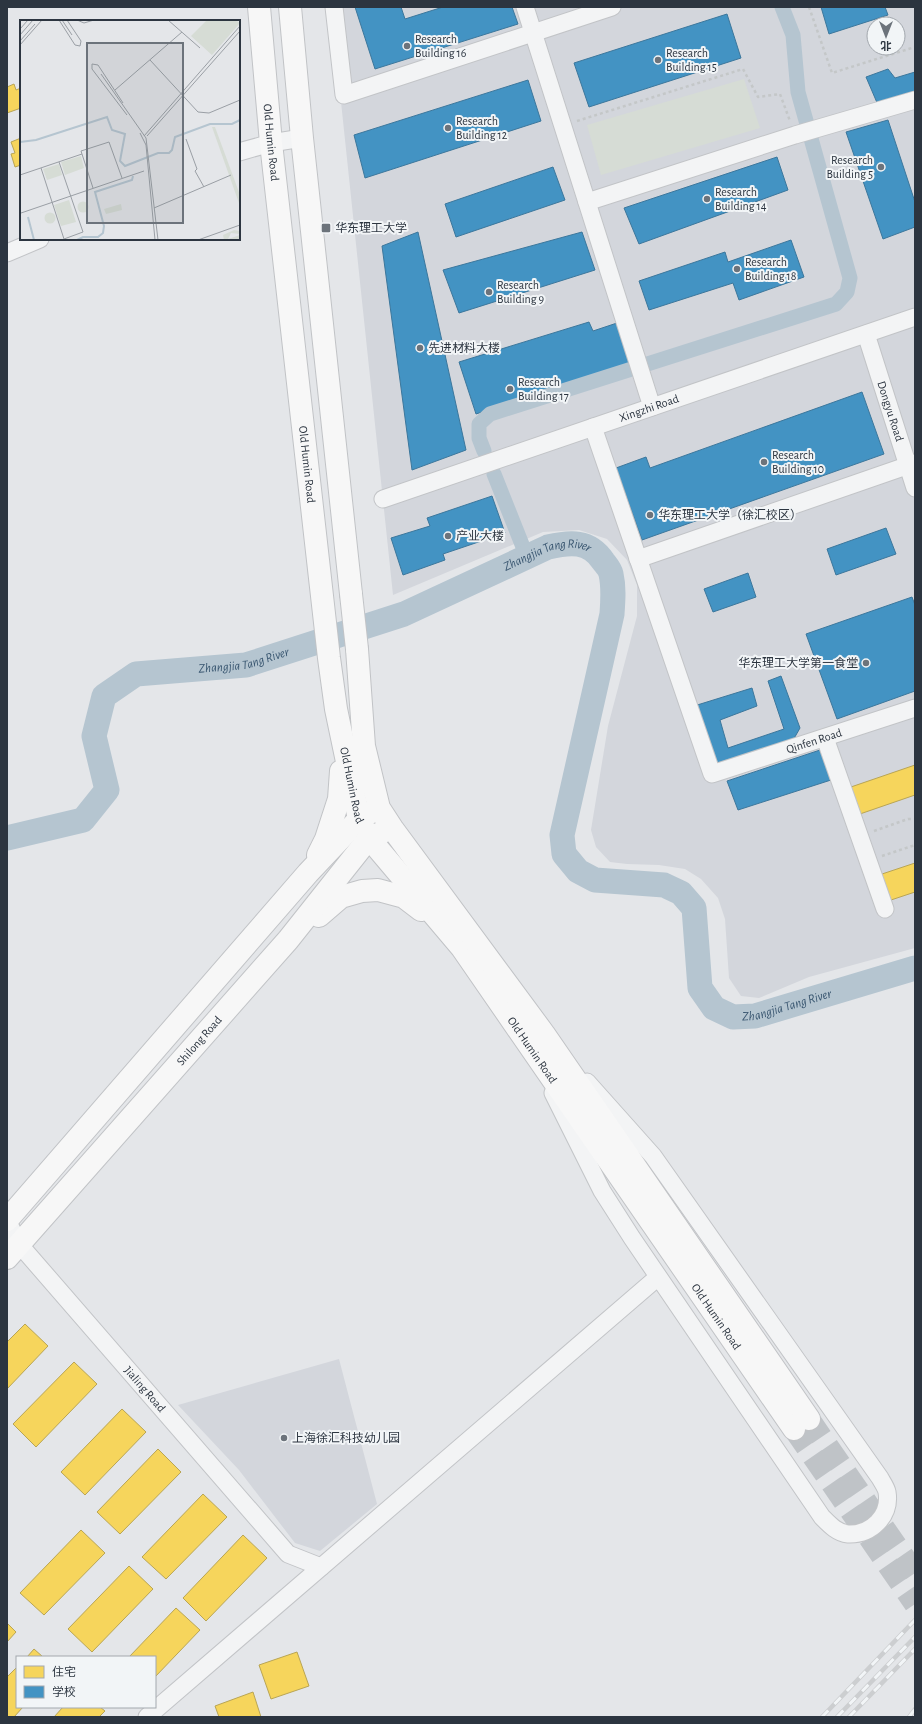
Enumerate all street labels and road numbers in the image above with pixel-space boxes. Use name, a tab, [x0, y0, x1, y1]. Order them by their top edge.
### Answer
street label: Old Humin Road	[262, 103, 281, 182]
street label: Dongyu Road	[875, 379, 906, 443]
street label: Xingzhi Road	[618, 392, 680, 424]
street label: Old Humin Road	[297, 425, 318, 504]
street label: Qinfen Road	[785, 726, 843, 756]
street label: Old Humin Road	[338, 746, 366, 825]
street label: Shilong Road	[174, 1014, 224, 1068]
street label: Old Humin Road	[505, 1015, 559, 1085]
street label: Old Humin Road	[689, 1281, 743, 1352]
street label: Jialing Road	[122, 1364, 168, 1414]

